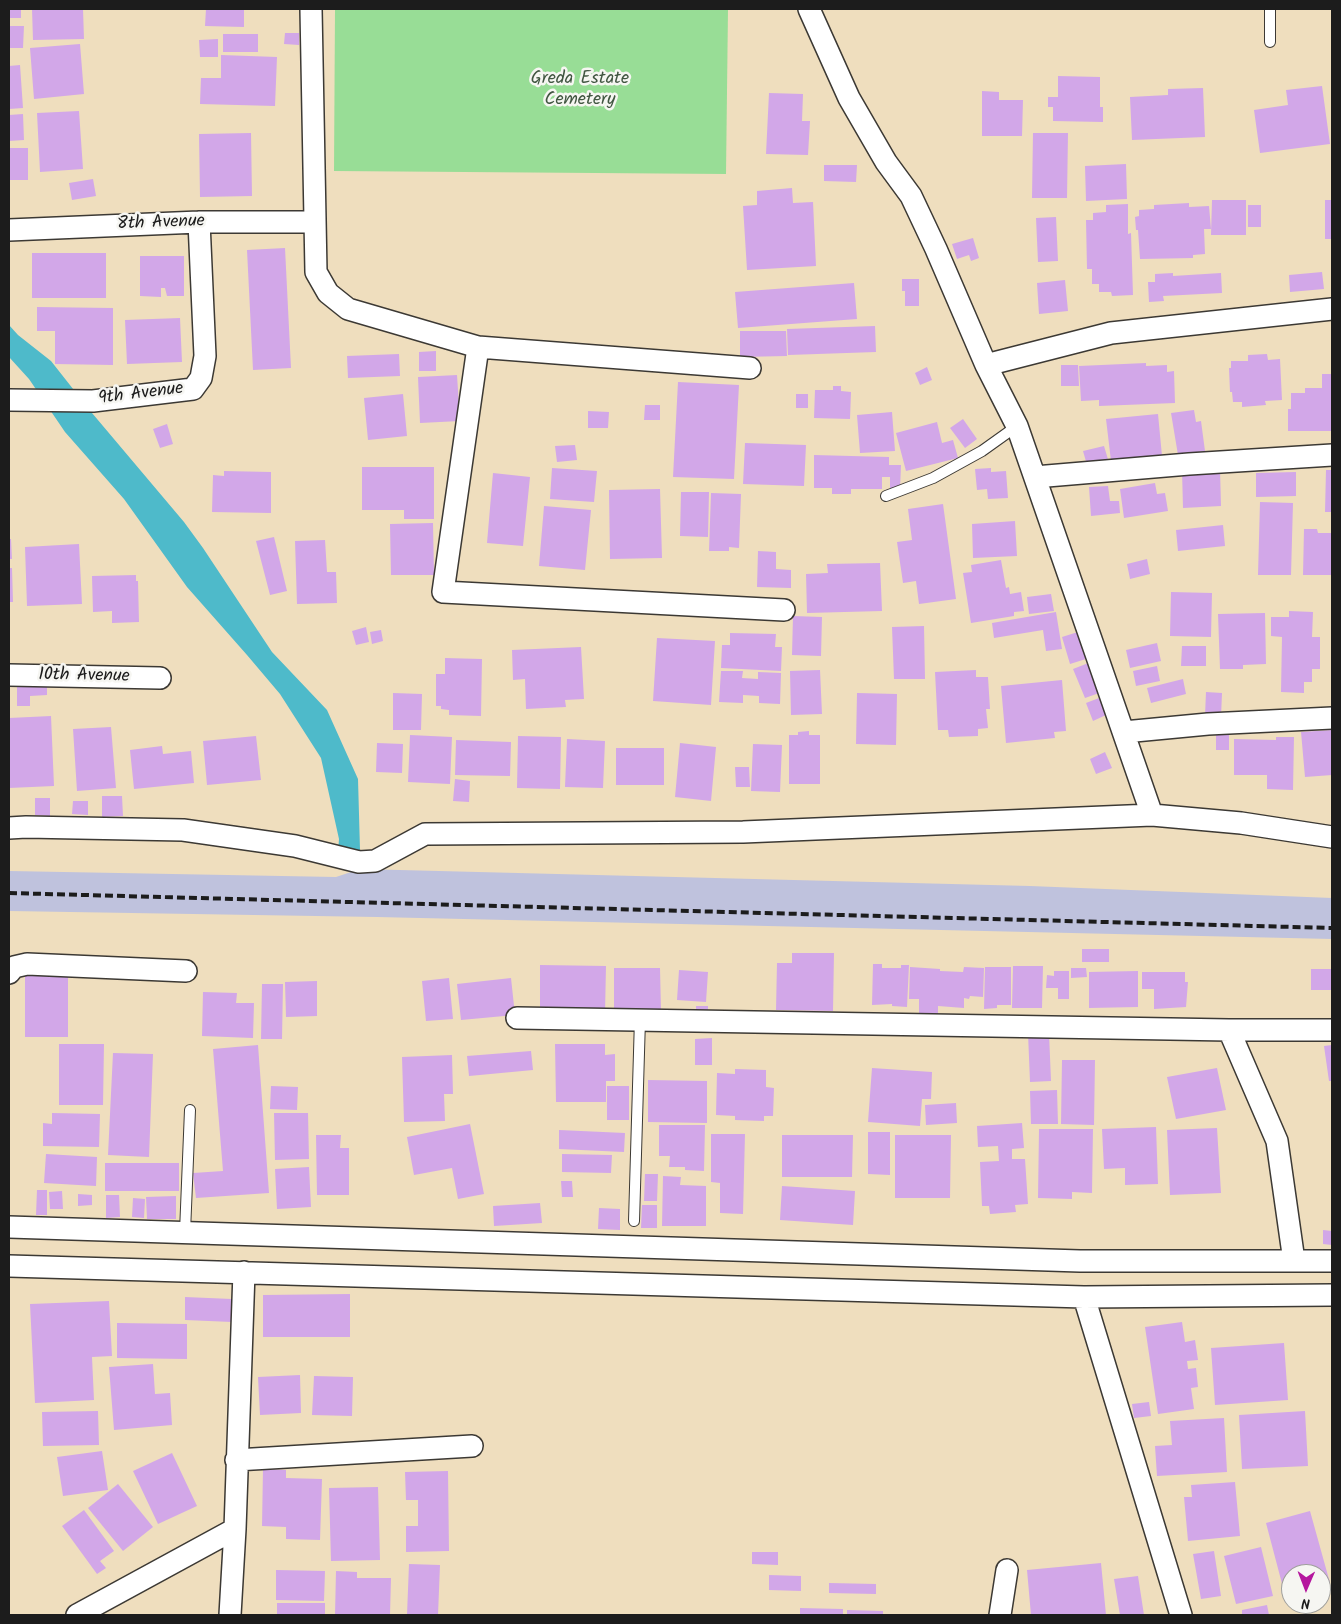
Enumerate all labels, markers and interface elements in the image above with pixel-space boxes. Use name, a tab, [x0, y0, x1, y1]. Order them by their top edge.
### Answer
park label: Greda Estate Cemetery	[531, 69, 629, 112]
street label: 8th Avenue	[117, 212, 205, 236]
street label: 9th Avenue	[97, 379, 185, 411]
street label: 10th Avenue	[38, 665, 130, 689]
north arrow	[1281, 1564, 1331, 1614]
text: N	[1301, 1592, 1310, 1614]

